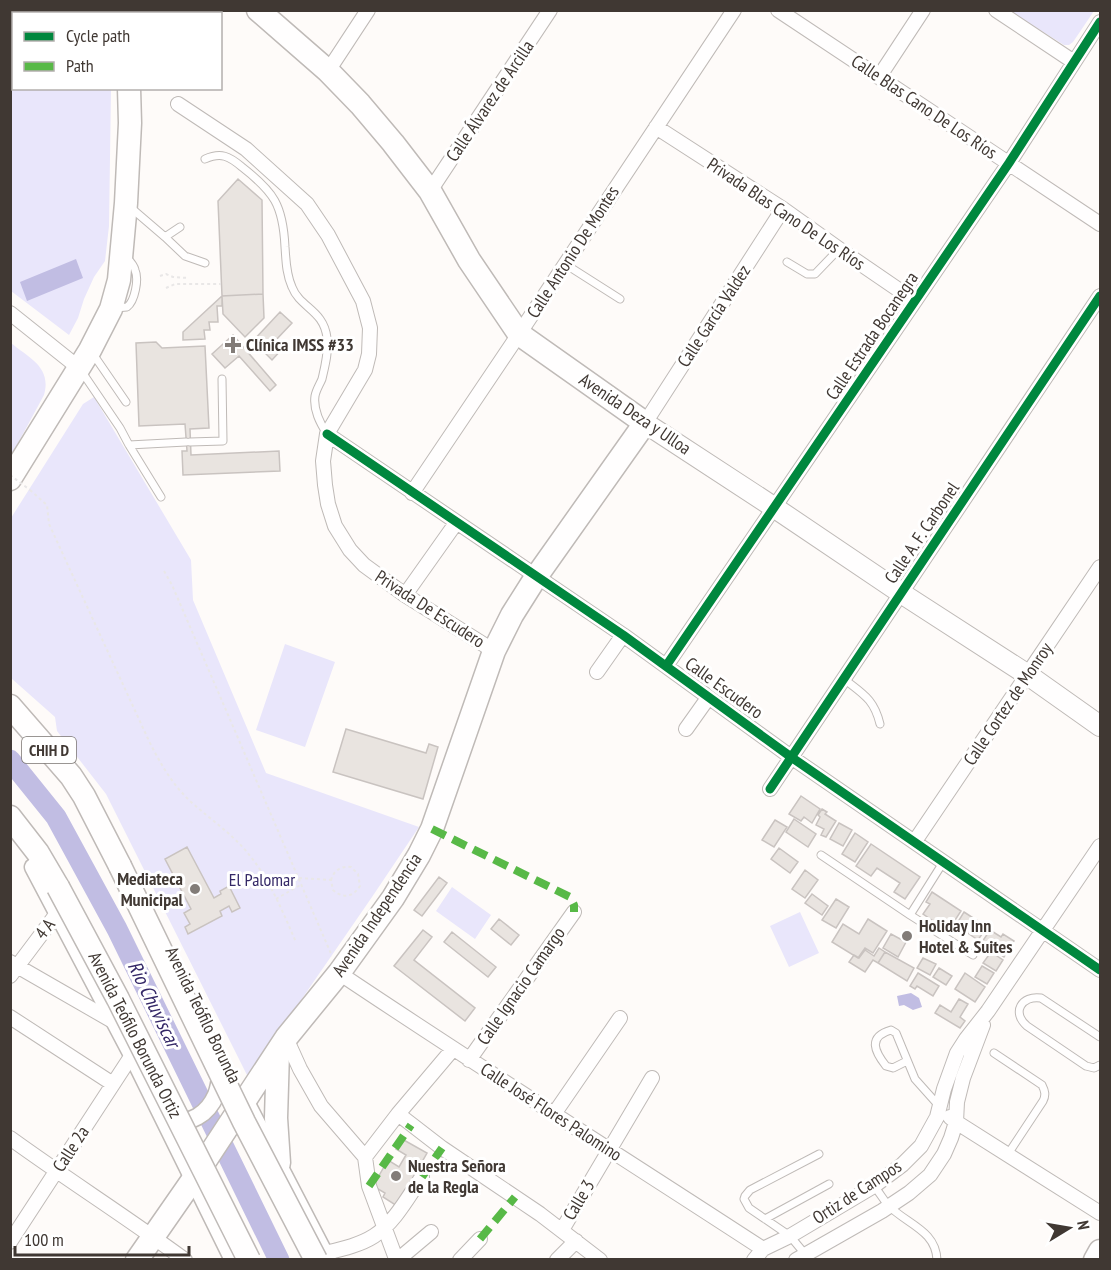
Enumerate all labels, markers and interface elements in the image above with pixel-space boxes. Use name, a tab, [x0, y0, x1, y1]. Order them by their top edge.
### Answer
legend	[12, 12, 222, 90]
text: Cycle path	[66, 24, 130, 47]
street label: Calle Álvarez de Arcilla	[441, 36, 539, 166]
street label: Calle Blas Cano De Los Ríos	[847, 49, 1002, 164]
text: Path	[66, 54, 94, 77]
street label: Privada Blas Cano De Los Ríos	[703, 152, 870, 275]
street label: Calle Antonio De Montes	[521, 181, 624, 322]
street label: Calle García Valdez	[672, 260, 755, 371]
street label: Calle Estrada Bocanegra	[820, 267, 923, 404]
place label: Clínica IMSS #33	[246, 333, 354, 356]
marker: Clínica IMSS #33	[224, 336, 242, 354]
street label: Avenida Deza y Ulloa	[575, 368, 696, 459]
street label: Calle A. F. Carbonel	[879, 477, 964, 588]
street label: Privada De Escudero	[371, 565, 490, 653]
street label: Calle Cortez de Monroy	[958, 638, 1057, 769]
street label: Calle Escudero	[681, 652, 768, 724]
road number: CHIH D	[22, 737, 76, 763]
street label: Avenida Independencia	[327, 849, 426, 981]
place label: Mediateca Municipal	[117, 867, 184, 911]
park label: El Palomar	[229, 868, 295, 891]
marker: Mediateca Municipal	[188, 882, 202, 896]
street label: 4 A	[29, 913, 60, 944]
place label: Holiday Inn Hotel & Suites	[919, 914, 1013, 958]
street label: Calle Ignacio Camargo	[471, 922, 570, 1049]
marker: Holiday Inn Hotel & Suites	[900, 929, 914, 943]
street label: Avenida Teófilo Borunda	[160, 943, 247, 1087]
street label: Avenida Teófilo Borunda Ortiz	[83, 948, 187, 1122]
water label: Rio Chuviscar	[122, 957, 187, 1054]
street label: Calle José Flores Palomino	[476, 1057, 627, 1166]
street label: Calle 2a	[47, 1121, 94, 1176]
place label: Nuestra Señora de la Regla	[408, 1154, 506, 1198]
street label: Ortiz de Campos	[808, 1154, 906, 1229]
marker: Nuestra Señora de la Regla	[389, 1169, 403, 1183]
street label: Calle 3	[558, 1175, 599, 1224]
north arrow	[1039, 1198, 1099, 1258]
scale bar	[15, 1219, 189, 1257]
text: N	[1073, 1219, 1094, 1231]
text: 100 m	[24, 1228, 64, 1251]

